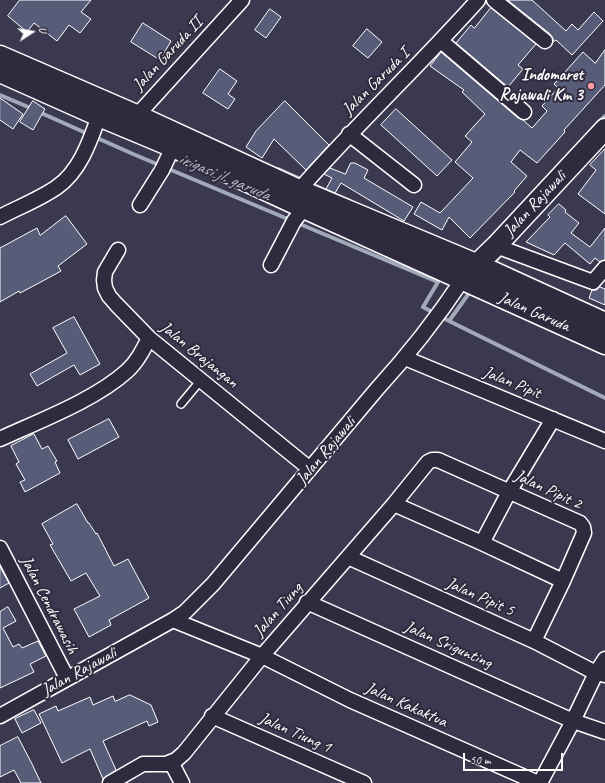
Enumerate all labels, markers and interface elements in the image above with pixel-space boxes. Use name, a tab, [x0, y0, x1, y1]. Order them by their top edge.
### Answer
north arrow	[12, 12, 52, 52]
street label: Jalan Garuda II	[129, 13, 207, 95]
text: U	[36, 25, 51, 34]
street label: Jalan Garuda I	[338, 44, 414, 120]
place label: Indomaret Rajawali Km 3	[499, 66, 583, 106]
marker: Indomaret Rajawali Km 3	[586, 81, 596, 91]
water label: irigasi jl. garuda	[175, 148, 273, 206]
street label: Jalan Rajawali	[499, 167, 571, 241]
street label: Jalan Garuda	[495, 287, 573, 337]
street label: Jalan Brajangan	[156, 317, 242, 393]
street label: Jalan Pipit	[480, 362, 544, 404]
street label: Jalan Rajawali	[292, 413, 360, 489]
street label: Jalan Pipit 2	[511, 466, 585, 514]
street label: Jalan Cendrawasih	[16, 553, 82, 657]
street label: Jalan Pipit 5	[443, 573, 517, 621]
street label: Jalan Tiung	[249, 579, 307, 641]
street label: Jalan Srigunting	[401, 617, 495, 673]
street label: Jalan Rajawali	[38, 643, 120, 701]
street label: Jalan Kakaktua	[362, 678, 450, 732]
street label: Jalan Tiung 1	[256, 708, 334, 758]
scale bar	[465, 745, 565, 771]
text: 50 m	[470, 752, 490, 768]

